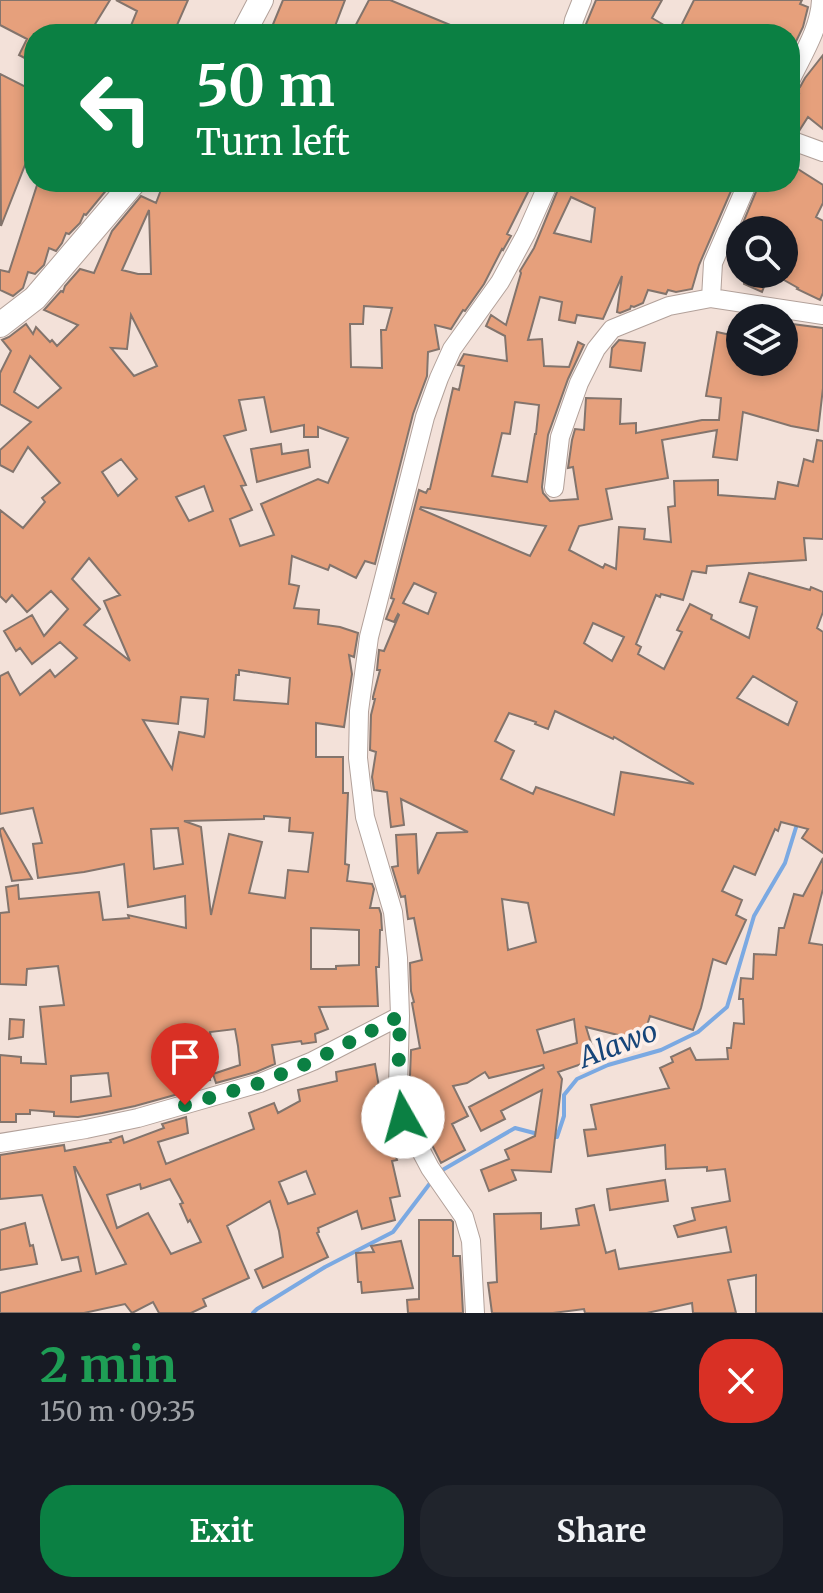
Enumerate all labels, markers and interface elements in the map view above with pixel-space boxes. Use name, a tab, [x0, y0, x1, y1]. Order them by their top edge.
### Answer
text: 50 m	[196, 51, 335, 121]
icon: left	[64, 56, 168, 160]
text: Turn left	[196, 120, 350, 165]
map controls	[726, 216, 798, 376]
button: search	[726, 216, 798, 288]
button: layers	[726, 304, 798, 376]
water label: Alawo	[572, 1013, 662, 1076]
pin	[151, 1023, 219, 1105]
icon: arrive	[163, 1035, 207, 1079]
position arrow	[361, 1075, 445, 1159]
text: 2 min	[40, 1335, 177, 1395]
button: close	[699, 1339, 783, 1423]
text: 150 m · 09:35	[40, 1395, 196, 1428]
button: Exit	[40, 1485, 404, 1577]
button: Share	[420, 1485, 783, 1577]

